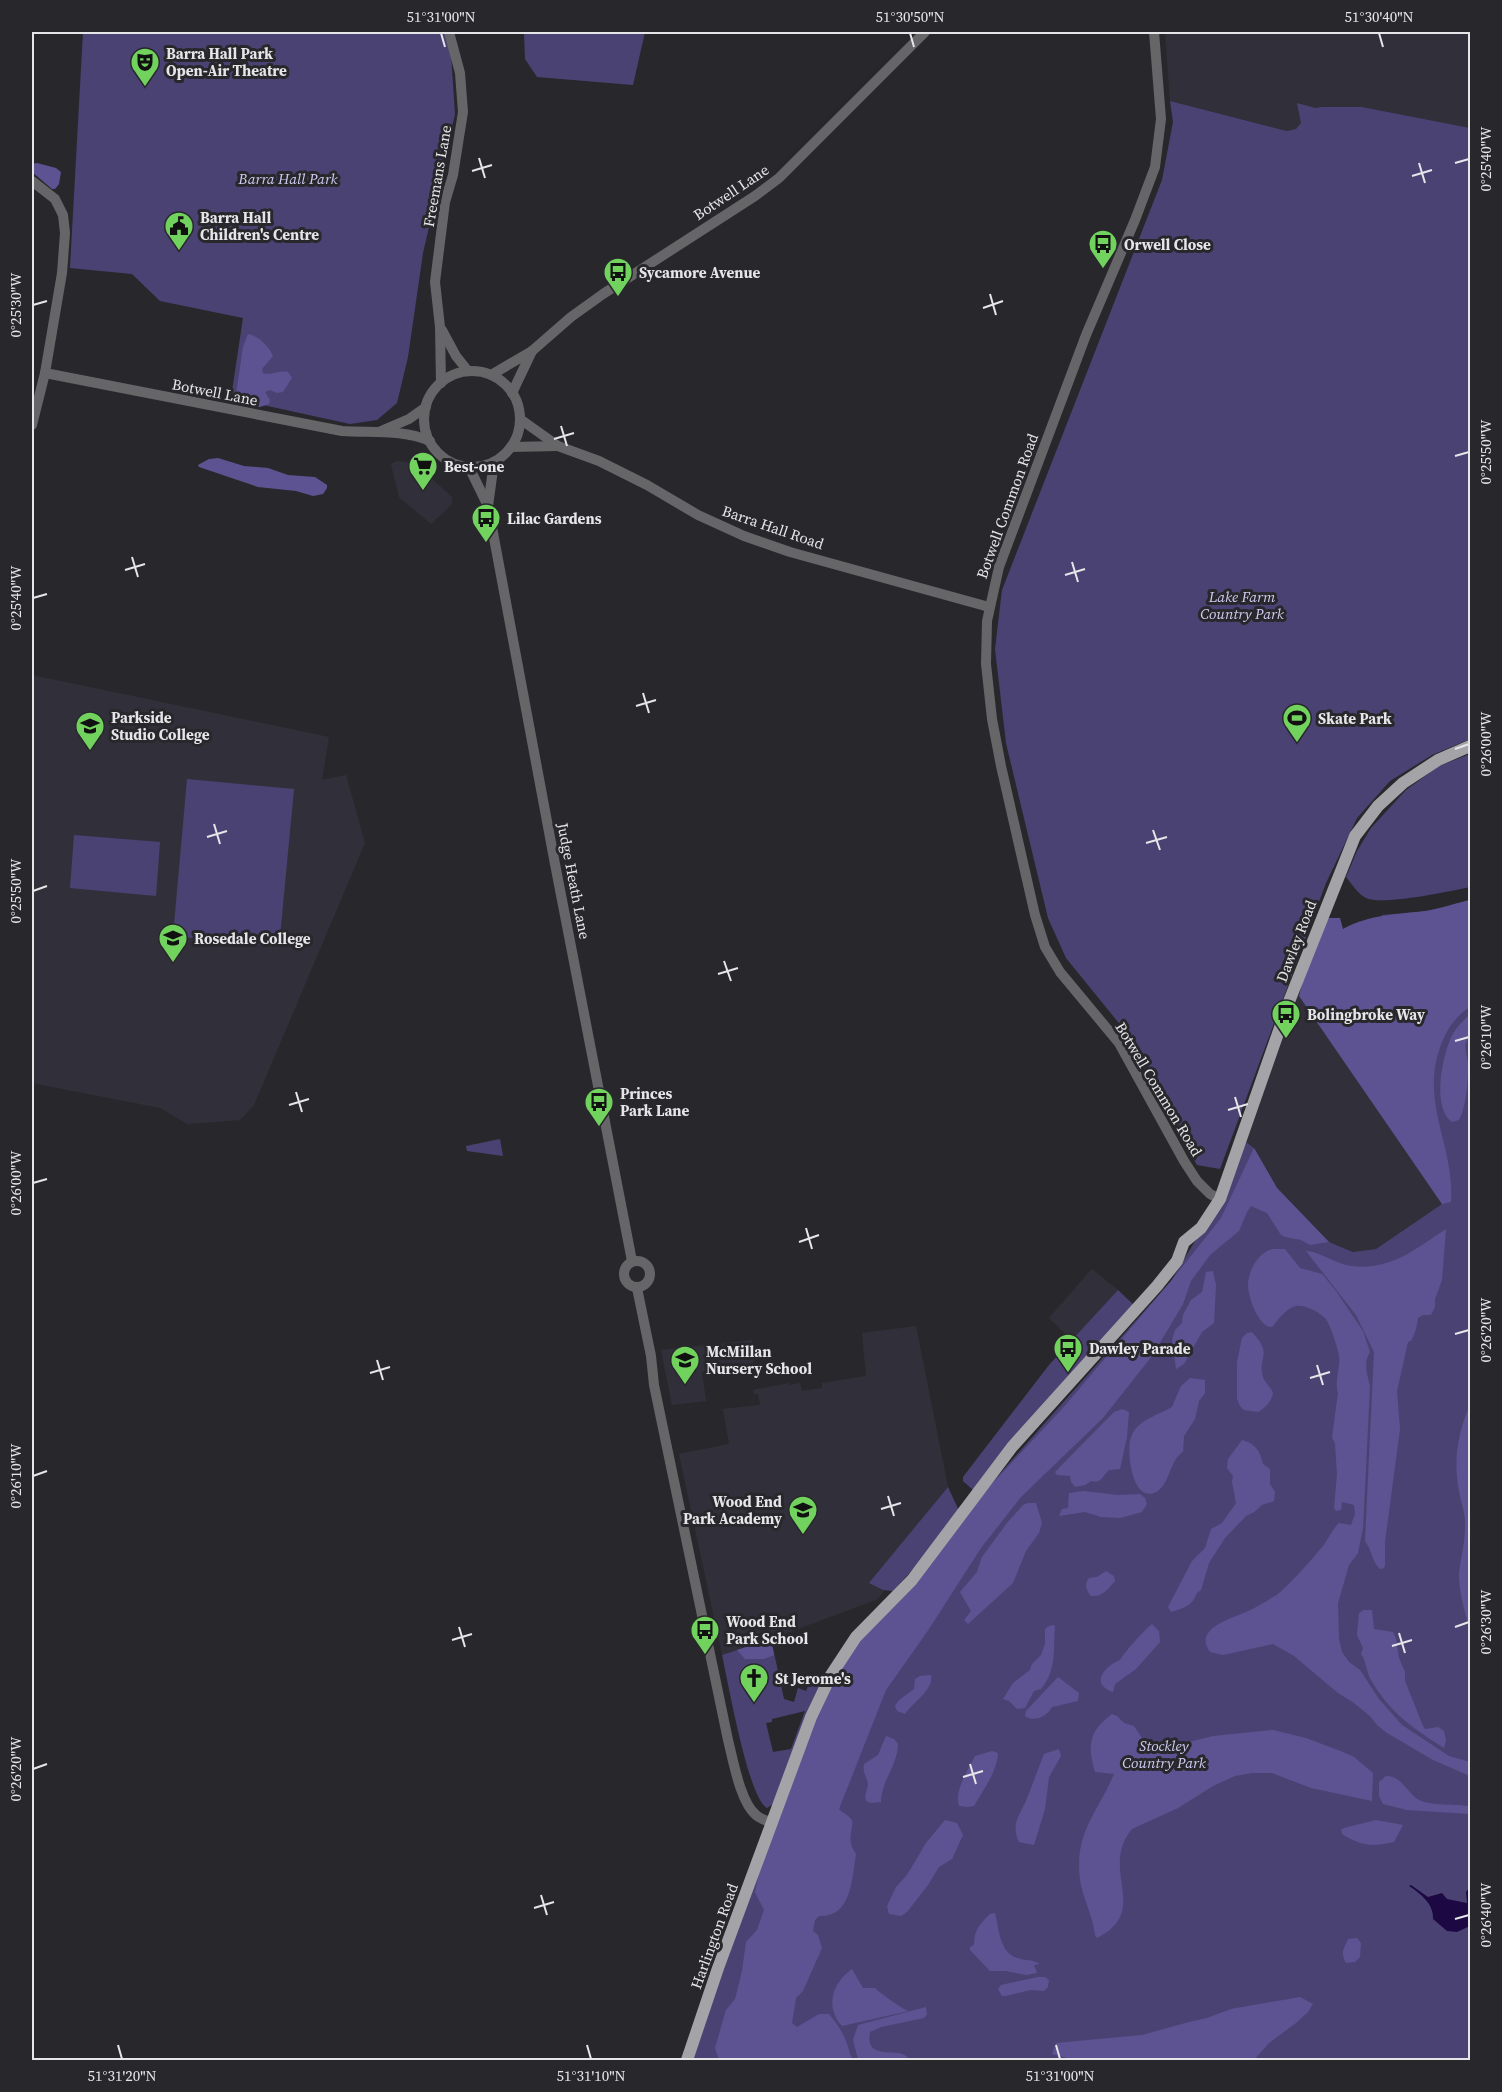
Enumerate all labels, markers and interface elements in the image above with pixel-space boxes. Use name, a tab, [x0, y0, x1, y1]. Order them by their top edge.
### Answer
text: 51°31'00"N	[406, 6, 476, 27]
text: 51°30'50"N	[875, 6, 945, 27]
text: 51°30'40"N	[1344, 6, 1414, 27]
place label: Barra Hall Park Open-Air Theatre	[166, 43, 287, 81]
theatre icon: Barra Hall Park Open-Air Theatre	[129, 46, 161, 88]
street label: Freemans Lane	[418, 123, 456, 229]
text: 0°25'40"W	[1475, 126, 1496, 191]
street label: Botwell Lane	[689, 159, 773, 225]
park label: Barra Hall Park	[237, 168, 339, 189]
place label: Barra Hall Children's Centre	[200, 207, 319, 245]
public building icon: Barra Hall Children's Centre	[163, 210, 195, 252]
bus stop icon: Orwell Close	[1087, 228, 1119, 270]
place label: Orwell Close	[1124, 234, 1211, 255]
bus stop icon: Sycamore Avenue	[602, 256, 634, 298]
place label: Sycamore Avenue	[639, 262, 761, 283]
text: 0°25'30"W	[5, 272, 26, 337]
street label: Botwell Lane	[170, 373, 260, 411]
text: 0°25'50"W	[1475, 419, 1496, 484]
street label: Botwell Common Road	[971, 430, 1043, 582]
supermarket icon: Best-one	[407, 450, 439, 492]
place label: Best-one	[444, 456, 505, 477]
street label: Barra Hall Road	[719, 500, 827, 554]
bus stop icon: Lilac Gardens	[470, 502, 502, 544]
place label: Lilac Gardens	[507, 508, 602, 529]
text: 0°25'40"W	[5, 565, 26, 630]
park label: Lake Farm Country Park	[1200, 586, 1285, 624]
sports icon: Skate Park	[1281, 702, 1313, 744]
place label: Parkside Studio College	[111, 707, 210, 745]
place label: Skate Park	[1318, 708, 1392, 729]
school or university icon: Parkside Studio College	[74, 710, 106, 752]
text: 0°26'00"W	[1475, 711, 1496, 776]
street label: Judge Heath Lane	[552, 820, 596, 941]
text: 0°25'50"W	[5, 858, 26, 923]
street label: Dawley Road	[1271, 897, 1321, 985]
school or university icon: Rosedale College	[157, 922, 189, 964]
place label: Rosedale College	[194, 928, 311, 949]
bus stop icon: Bolingbroke Way	[1270, 998, 1302, 1040]
place label: Bolingbroke Way	[1307, 1004, 1425, 1025]
text: 0°26'10"W	[1475, 1004, 1496, 1069]
street label: Botwell Common Road	[1111, 1018, 1208, 1160]
place label: Princes Park Lane	[620, 1083, 690, 1121]
bus stop icon: Princes Park Lane	[583, 1086, 615, 1128]
text: 0°26'00"W	[5, 1150, 26, 1215]
text: 0°26'20"W	[1475, 1297, 1496, 1362]
bus stop icon: Dawley Parade	[1052, 1332, 1084, 1374]
place label: Dawley Parade	[1089, 1338, 1191, 1359]
place label: McMillan Nursery School	[706, 1341, 812, 1379]
school or university icon: McMillan Nursery School	[669, 1344, 701, 1386]
text: 0°26'10"W	[5, 1443, 26, 1508]
place label: Wood End Park Academy	[683, 1491, 782, 1529]
school or university icon: Wood End Park Academy	[787, 1494, 819, 1536]
text: 0°26'30"W	[1475, 1589, 1496, 1654]
place label: Wood End Park School	[726, 1611, 808, 1649]
bus stop icon: Wood End Park School	[689, 1614, 721, 1656]
church icon: St Jerome's	[738, 1662, 770, 1704]
place label: St Jerome's	[775, 1668, 851, 1689]
park label: Stockley Country Park	[1122, 1735, 1207, 1773]
text: 0°26'20"W	[5, 1736, 26, 1801]
street label: Harlington Road	[685, 1880, 743, 1992]
text: 0°26'40"W	[1475, 1882, 1496, 1947]
text: 51°31'20"N	[87, 2065, 157, 2086]
text: 51°31'10"N	[556, 2065, 626, 2086]
text: 51°31'00"N	[1025, 2065, 1095, 2086]

